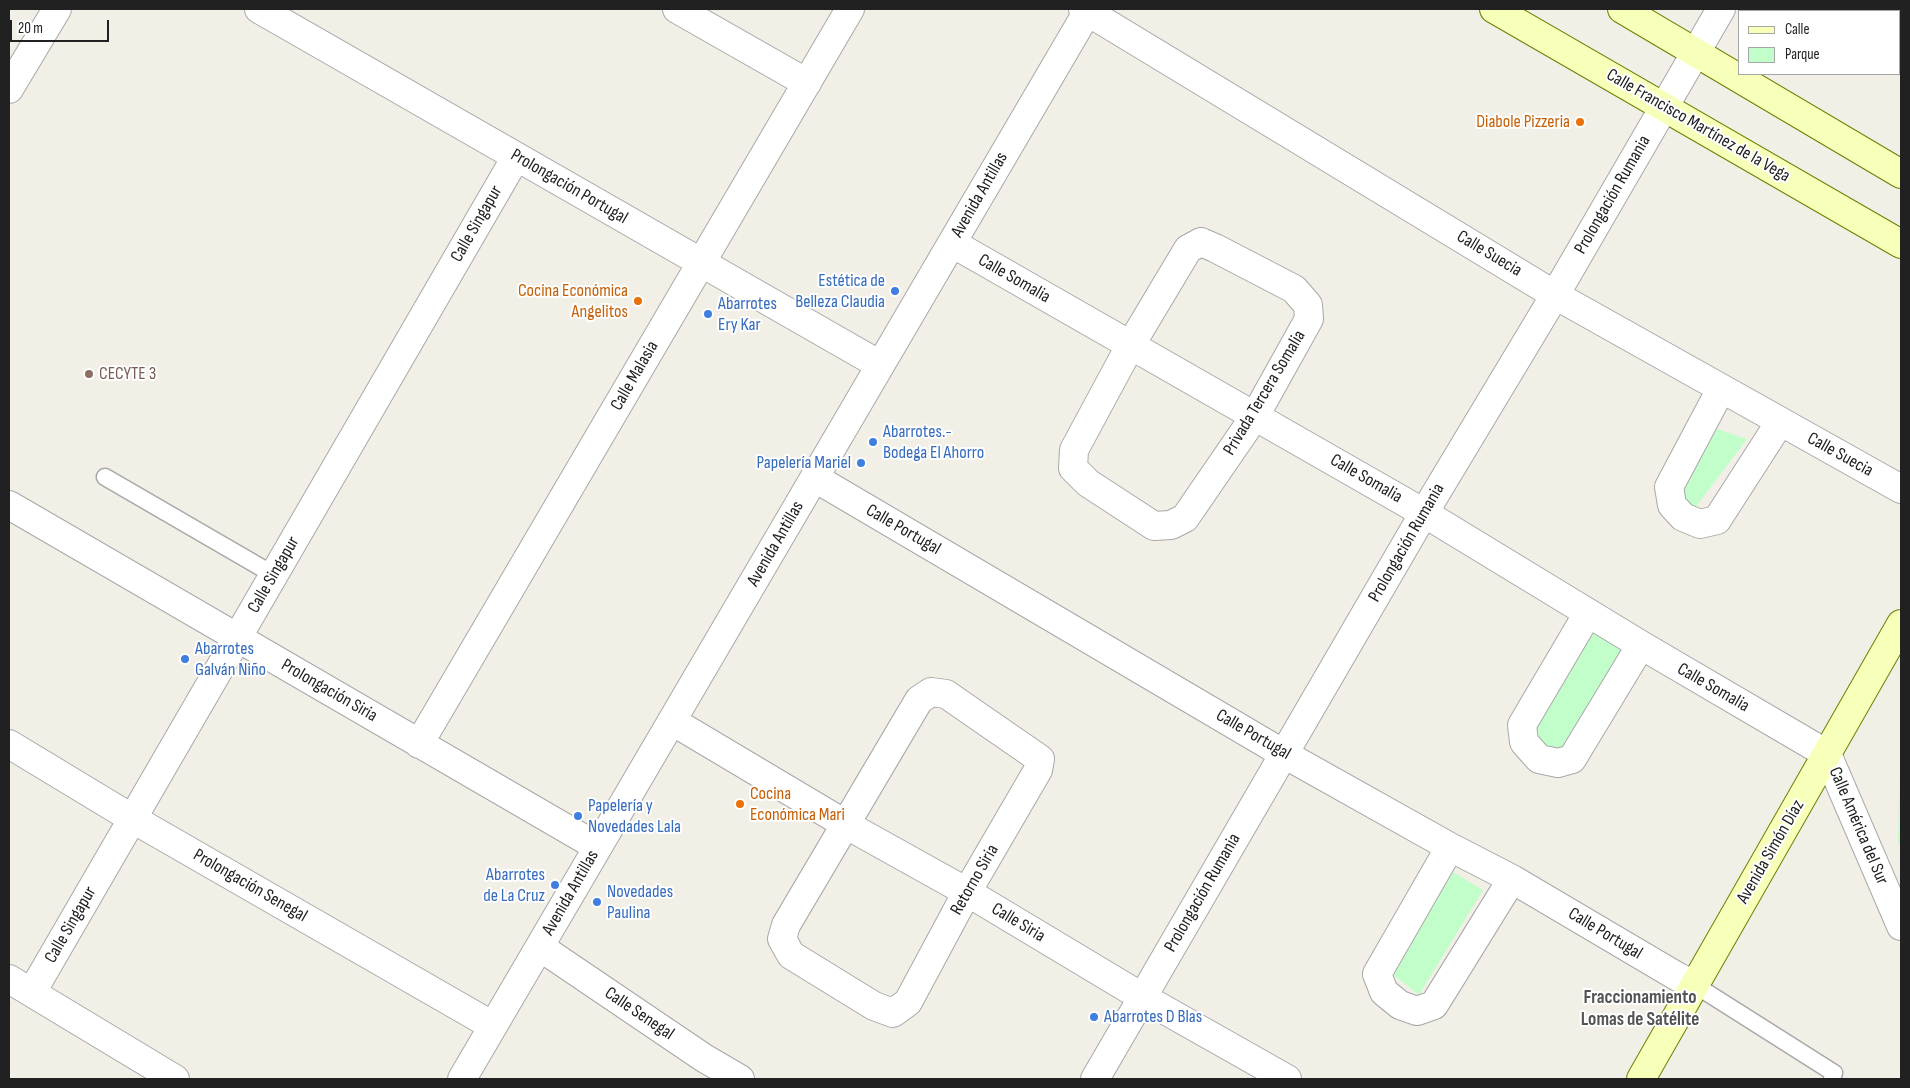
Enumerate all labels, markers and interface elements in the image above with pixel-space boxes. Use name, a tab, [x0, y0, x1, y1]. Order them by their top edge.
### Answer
scale bar	[12, 10, 111, 42]
legend	[1738, 10, 1900, 75]
text: 20 m	[18, 19, 43, 38]
text: Calle	[1785, 20, 1809, 39]
text: Parque	[1785, 45, 1820, 64]
street label: Calle Francisco Martínez de la Vega	[1602, 65, 1794, 187]
place label: Diabole Pizzeria	[1476, 111, 1570, 133]
marker: Diabole Pizzeria	[1574, 116, 1586, 128]
street label: Prolongación Rumania	[1570, 132, 1656, 258]
street label: Prolongación Portugal	[507, 145, 631, 229]
street label: Avenida Antillas	[947, 149, 1013, 241]
street label: Calle Singapur	[446, 182, 508, 266]
street label: Calle Suecia	[1453, 226, 1525, 282]
street label: Calle Somalia	[974, 250, 1054, 308]
place label: Estética de Belleza Claudia	[795, 270, 885, 312]
place label: Cocina Económica Angelitos	[518, 280, 628, 322]
marker: Estética de Belleza Claudia	[889, 285, 901, 297]
place label: Abarrotes Ery Kar	[718, 293, 777, 336]
marker: Cocina Económica Angelitos	[632, 295, 644, 307]
marker: Abarrotes Ery Kar	[702, 308, 714, 320]
street label: Privada Tercera Somalia	[1219, 327, 1311, 459]
street label: Calle Malasia	[606, 337, 664, 415]
place label: CECYTE 3	[99, 363, 156, 385]
marker: CECYTE 3	[83, 368, 95, 380]
place label: Abarrotes.- Bodega El Ahorro	[883, 421, 984, 464]
street label: Calle Suecia	[1803, 428, 1877, 482]
marker: Abarrotes.- Bodega El Ahorro	[867, 436, 879, 448]
street label: Calle Somalia	[1326, 450, 1406, 508]
place label: Papelería Mariel	[756, 452, 851, 474]
marker: Papelería Mariel	[855, 457, 867, 469]
street label: Prolongación Rumania	[1364, 480, 1450, 606]
street label: Avenida Antillas	[743, 498, 809, 590]
street label: Calle Portugal	[862, 500, 944, 560]
street label: Calle Singapur	[243, 533, 305, 617]
place label: Abarrotes Galván Niño	[195, 638, 266, 681]
marker: Abarrotes Galván Niño	[179, 653, 191, 665]
street label: Prolongación Siria	[277, 655, 381, 727]
street label: Calle Somalia	[1673, 659, 1753, 717]
street label: Calle Portugal	[1212, 705, 1294, 765]
street label: Calle América del Sur	[1824, 764, 1892, 888]
place label: Cocina Económica Mari	[750, 783, 845, 826]
place label: Papelería y Novedades Lala	[588, 795, 681, 838]
street label: Avenida Simón Díaz	[1733, 796, 1809, 908]
marker: Cocina Económica Mari	[734, 798, 746, 810]
marker: Papelería y Novedades Lala	[572, 810, 584, 822]
street label: Prolongación Rumania	[1160, 830, 1246, 956]
street label: Retorno Siria	[946, 841, 1004, 919]
street label: Prolongación Senegal	[189, 845, 311, 927]
street label: Avenida Antillas	[538, 847, 604, 939]
place label: Abarrotes de La Cruz	[483, 864, 545, 906]
marker: Abarrotes de La Cruz	[549, 879, 561, 891]
place label: Novedades Paulina	[607, 881, 673, 924]
street label: Calle Singapur	[40, 883, 102, 967]
marker: Novedades Paulina	[591, 896, 603, 908]
street label: Calle Siria	[987, 899, 1049, 947]
street label: Calle Portugal	[1564, 903, 1646, 965]
street label: Calle Senegal	[600, 983, 678, 1045]
district label: Fraccionamiento Lomas de Satélite	[1581, 987, 1699, 1031]
place label: Abarrotes D Blas	[1104, 1006, 1202, 1028]
marker: Abarrotes D Blas	[1088, 1011, 1100, 1023]

